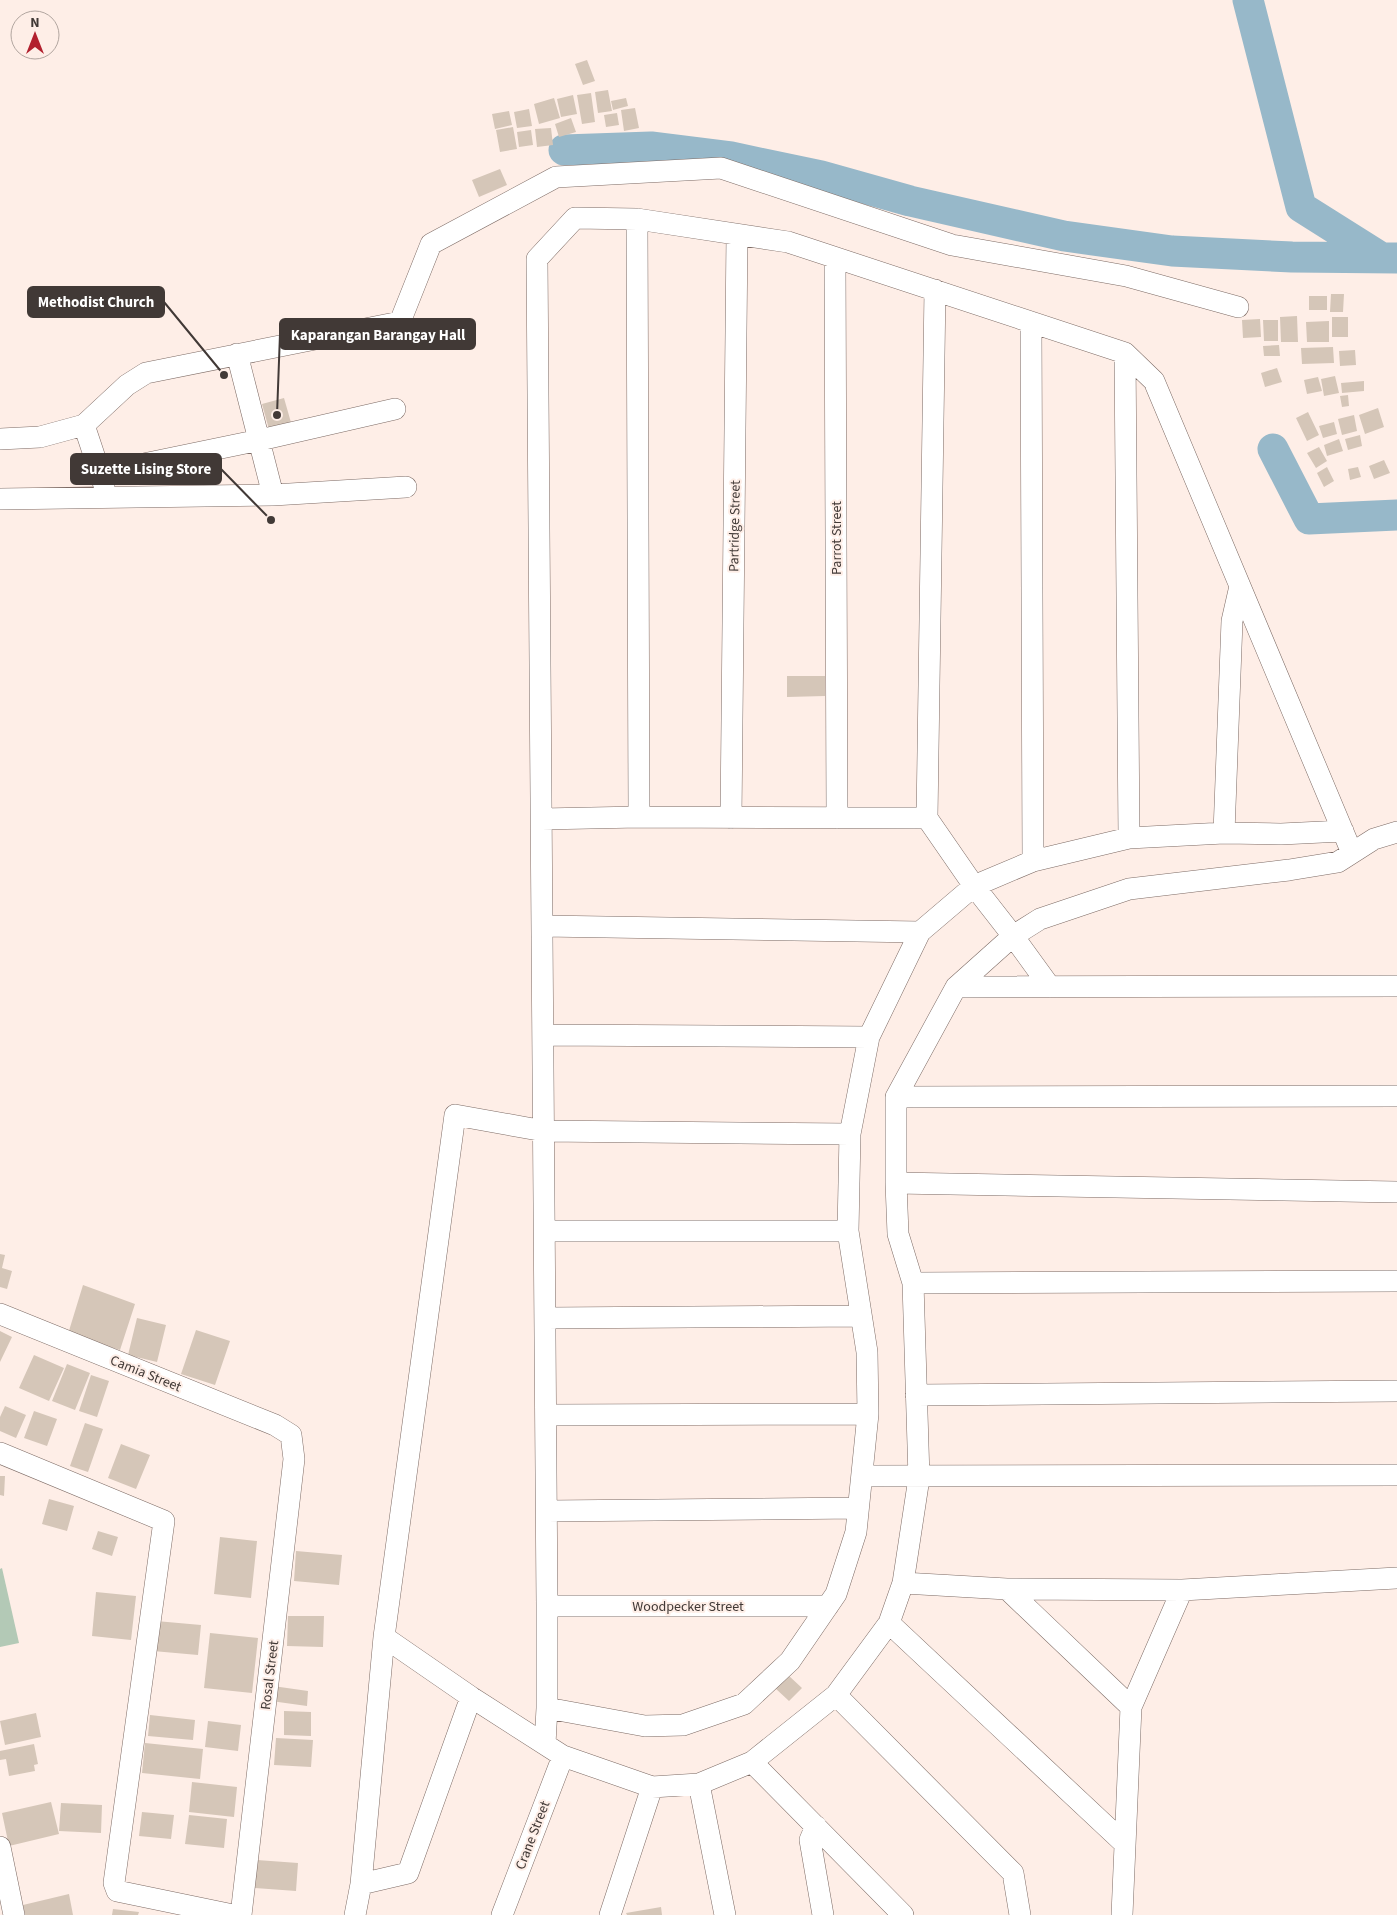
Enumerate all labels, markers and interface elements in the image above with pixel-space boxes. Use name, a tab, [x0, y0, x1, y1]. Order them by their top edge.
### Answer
north arrow	[10, 10, 60, 60]
text: N	[30, 13, 40, 33]
callout: Methodist Church	[28, 287, 164, 317]
text: Methodist Church	[38, 292, 154, 313]
callout: Kaparangan Barangay Hall	[280, 319, 475, 349]
text: Kaparangan Barangay Hall	[291, 325, 466, 346]
callout: Suzette Lising Store	[71, 454, 221, 484]
text: Suzette Lising Store	[81, 459, 211, 480]
street label: Partridge Street	[724, 480, 746, 572]
street label: Parrot Street	[827, 501, 847, 575]
street label: Camia Street	[107, 1351, 184, 1397]
street label: Woodpecker Street	[632, 1597, 744, 1617]
street label: Rosal Street	[256, 1639, 284, 1711]
street label: Crane Street	[511, 1798, 555, 1873]

